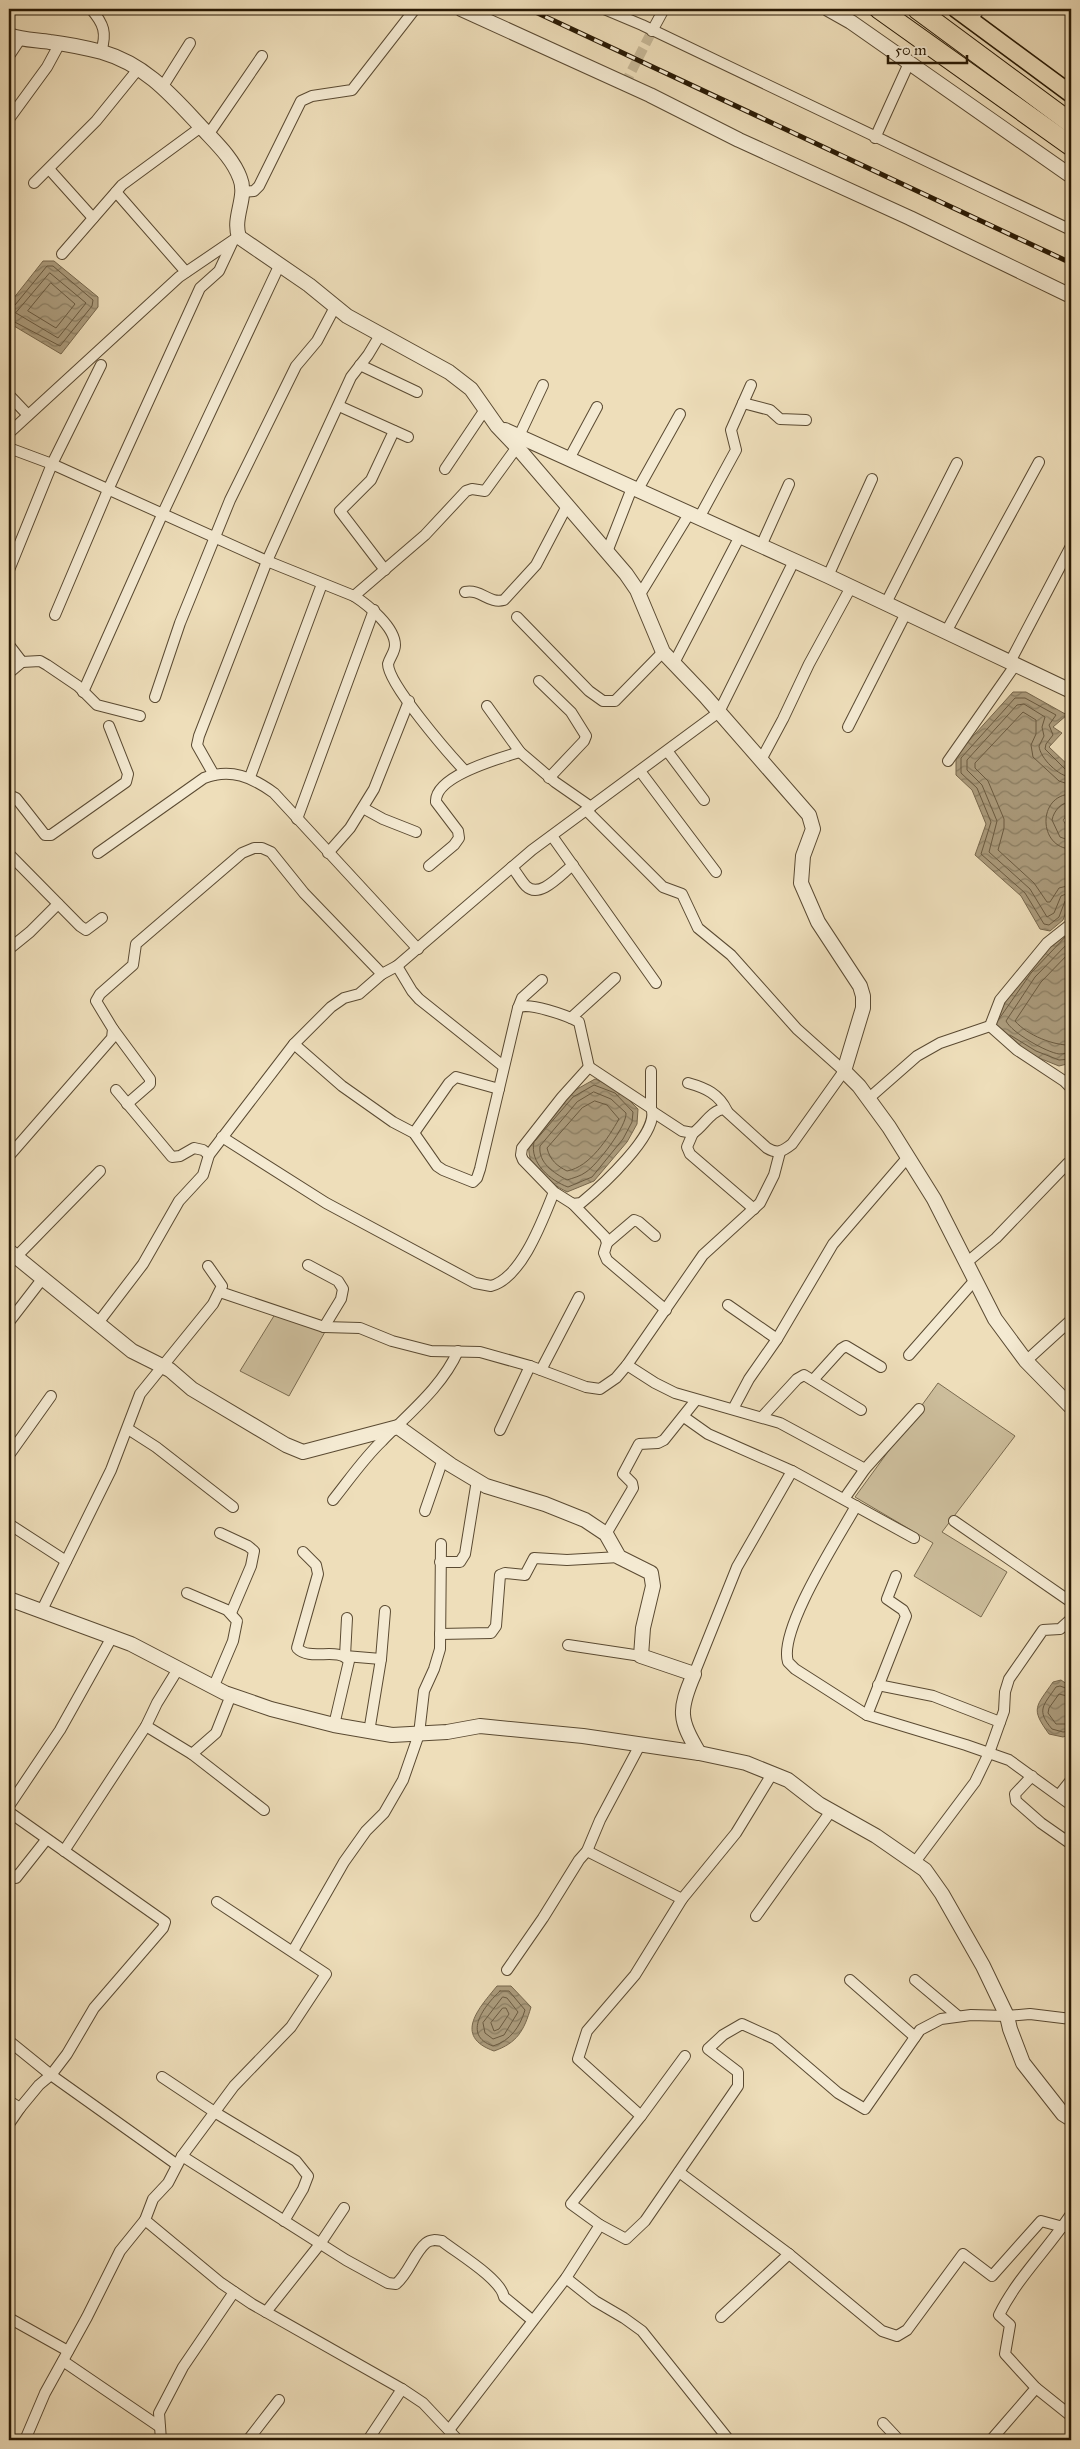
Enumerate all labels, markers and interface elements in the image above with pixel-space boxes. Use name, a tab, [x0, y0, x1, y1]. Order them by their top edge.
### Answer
scale bar	[888, 32, 966, 64]
text: 50 m	[895, 41, 927, 59]

